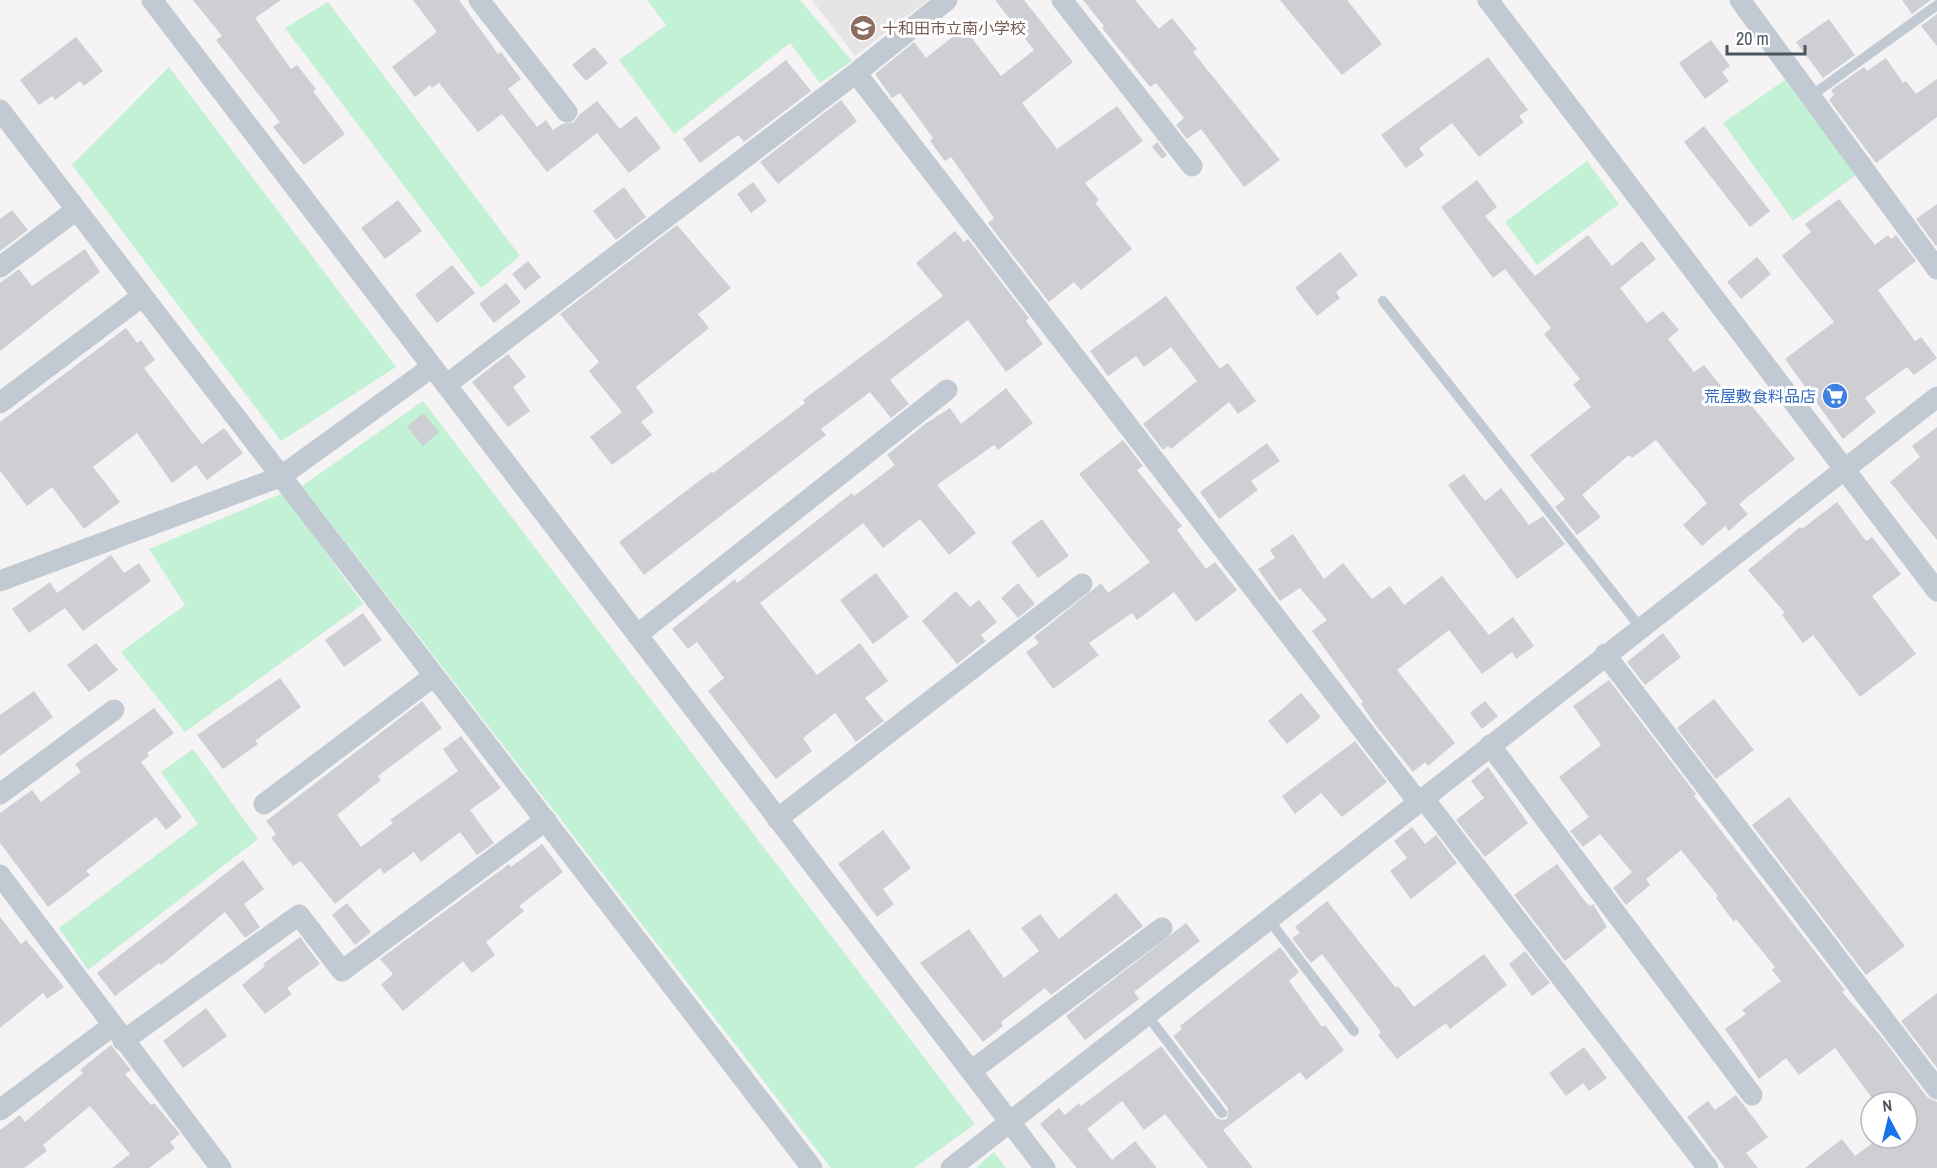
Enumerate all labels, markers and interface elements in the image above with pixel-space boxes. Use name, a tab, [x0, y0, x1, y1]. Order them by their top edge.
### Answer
school or university icon: 十和田市立南小学校	[848, 13, 878, 43]
place label: 十和田市立南小学校	[882, 17, 1026, 39]
scale bar	[1727, 18, 1805, 56]
text: 20 m	[1736, 26, 1769, 51]
supermarket icon: 荒屋敷食料品店	[1820, 381, 1850, 411]
place label: 荒屋敷食料品店	[1704, 385, 1816, 407]
north arrow	[1859, 1090, 1919, 1150]
text: N	[1881, 1094, 1893, 1117]

